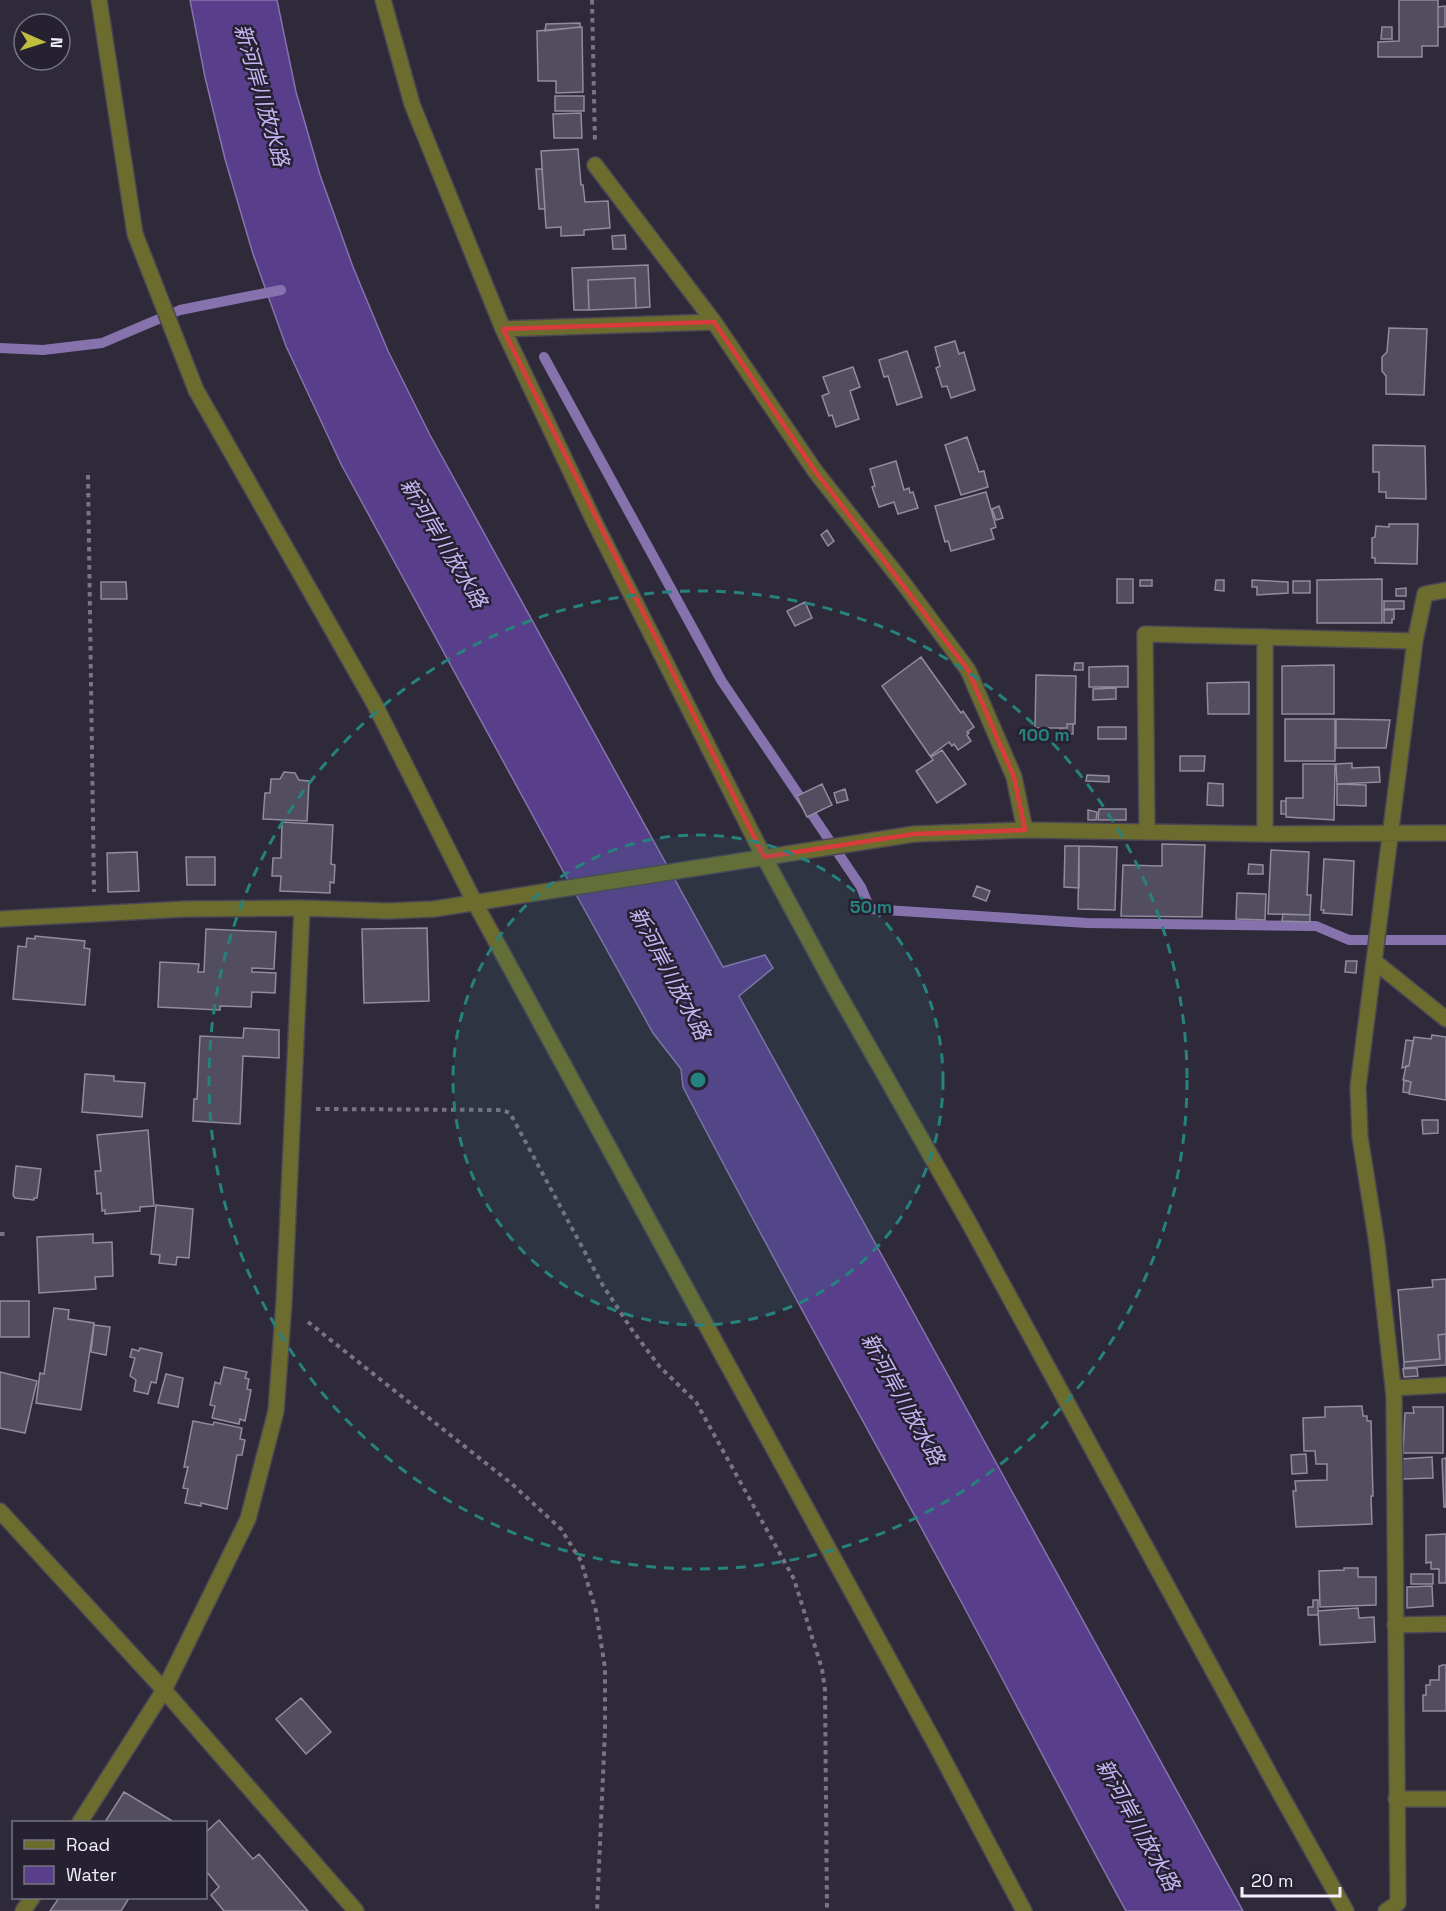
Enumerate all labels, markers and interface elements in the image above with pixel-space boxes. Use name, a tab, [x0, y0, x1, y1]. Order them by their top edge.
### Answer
north arrow	[12, 12, 72, 72]
water label: 新河岸川放水路	[229, 21, 296, 171]
text: N	[46, 37, 67, 49]
water label: 新河岸川放水路	[395, 473, 494, 615]
text: 100 m	[1018, 723, 1070, 746]
text: 50 m	[850, 895, 892, 918]
water label: 新河岸川放水路	[624, 902, 717, 1046]
centre of rings	[688, 1070, 708, 1090]
water label: 新河岸川放水路	[856, 1328, 951, 1472]
water label: 新河岸川放水路	[1091, 1754, 1186, 1898]
legend	[12, 1821, 207, 1899]
text: Road	[66, 1833, 110, 1856]
scale bar	[1242, 1860, 1340, 1898]
text: Water	[66, 1863, 117, 1886]
text: 20 m	[1251, 1869, 1294, 1892]

